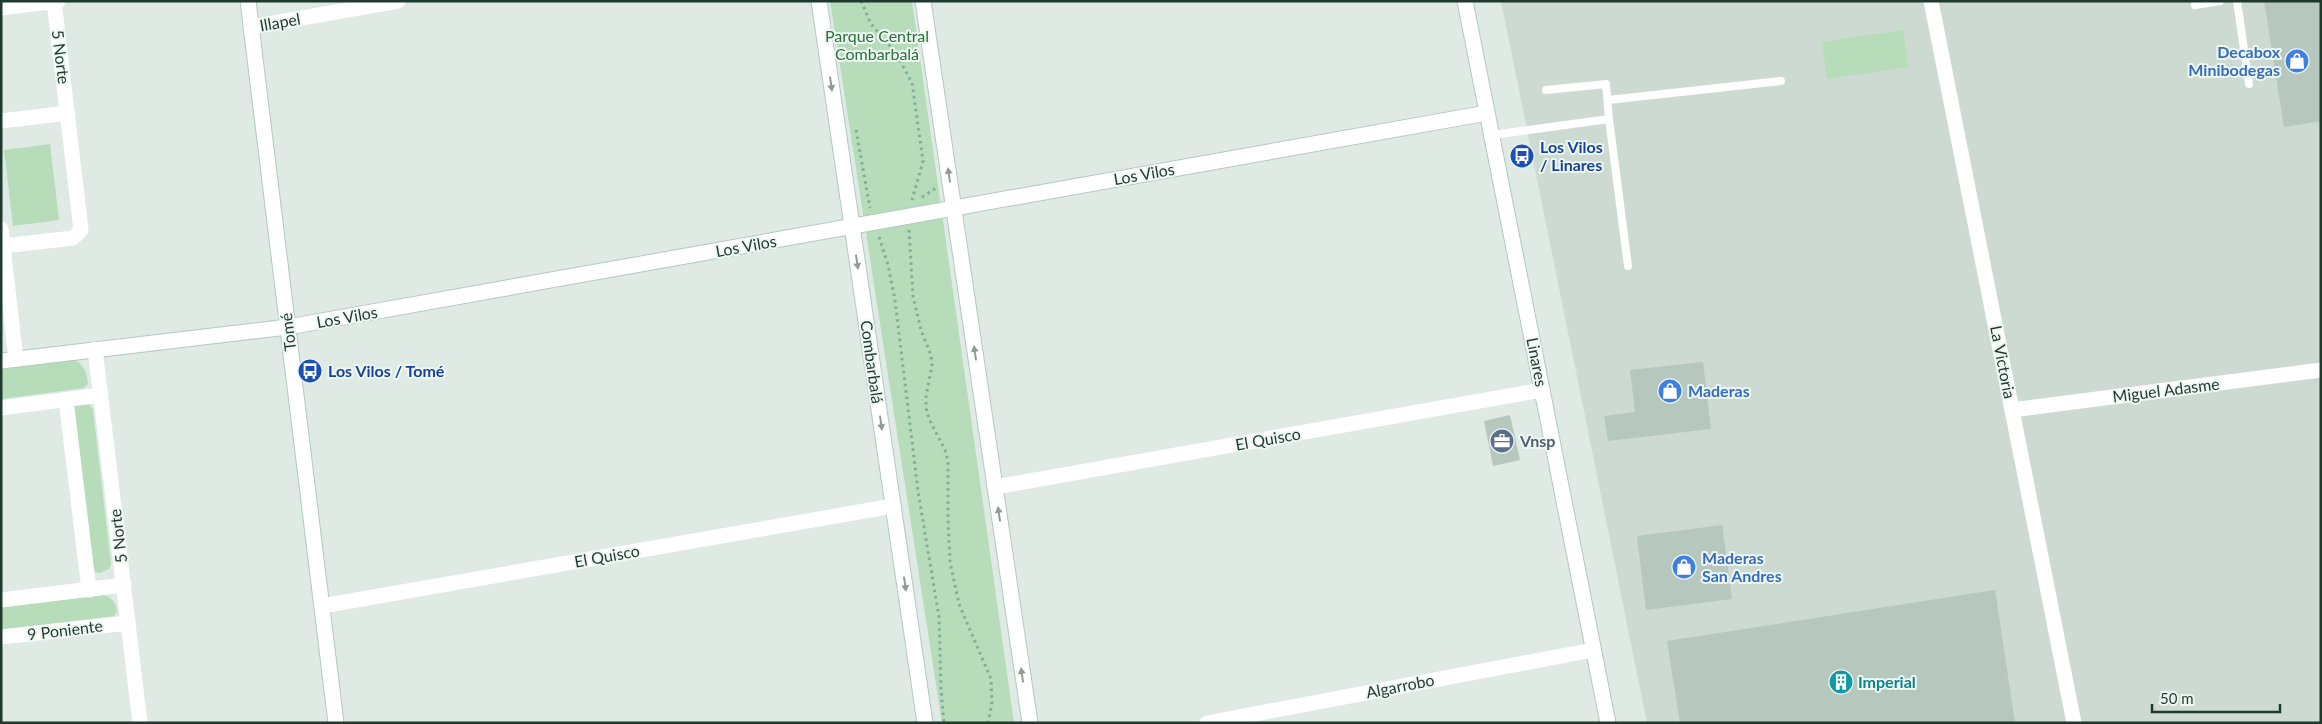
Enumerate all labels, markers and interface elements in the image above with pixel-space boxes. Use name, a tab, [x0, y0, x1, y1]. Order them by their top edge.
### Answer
street label: Illapel	[258, 9, 302, 34]
park label: Parque Central Combarbalá	[825, 26, 929, 63]
street label: 5 Norte	[49, 29, 74, 85]
place label: Decabox Minibodegas	[2188, 42, 2281, 79]
shop icon: Decabox Minibodegas	[2284, 48, 2310, 74]
one-way arrow	[827, 76, 835, 92]
place label: Los Vilos / Linares	[1540, 137, 1603, 174]
bus stop icon: Los Vilos / Linares	[1509, 143, 1535, 169]
street label: Los Vilos	[1112, 159, 1176, 188]
one-way arrow	[945, 167, 953, 183]
street label: Los Vilos	[714, 231, 778, 260]
one-way arrow	[853, 255, 861, 271]
street label: Los Vilos	[315, 302, 379, 331]
street label: Tomé	[276, 312, 299, 352]
street label: Combarbalá	[857, 319, 888, 405]
street label: La Victoria	[1987, 324, 2020, 400]
street label: Linares	[1523, 336, 1552, 388]
one-way arrow	[971, 345, 979, 361]
bus stop icon: Los Vilos / Tomé	[297, 358, 323, 384]
place label: Los Vilos / Tomé	[328, 361, 445, 380]
street label: Miguel Adasme	[2111, 374, 2221, 405]
shop icon: Maderas	[1657, 378, 1683, 404]
place label: Maderas	[1688, 381, 1750, 400]
one-way arrow	[877, 415, 885, 431]
street label: El Quisco	[1234, 423, 1302, 454]
office icon: Vnsp	[1489, 428, 1515, 454]
place label: Vnsp	[1519, 431, 1555, 450]
one-way arrow	[994, 505, 1002, 521]
street label: 5 Norte	[105, 508, 130, 564]
street label: El Quisco	[573, 540, 641, 571]
place label: Maderas San Andres	[1702, 548, 1782, 585]
shop icon: Maderas San Andres	[1671, 554, 1697, 580]
one-way arrow	[901, 576, 909, 592]
street label: 9 Poniente	[26, 615, 104, 644]
one-way arrow	[1018, 666, 1026, 682]
building icon: Imperial	[1828, 669, 1854, 695]
street label: Algarrobo	[1364, 670, 1436, 701]
place label: Imperial	[1858, 672, 1916, 691]
scale bar	[2152, 682, 2280, 714]
text: 50 m	[2160, 689, 2194, 707]

